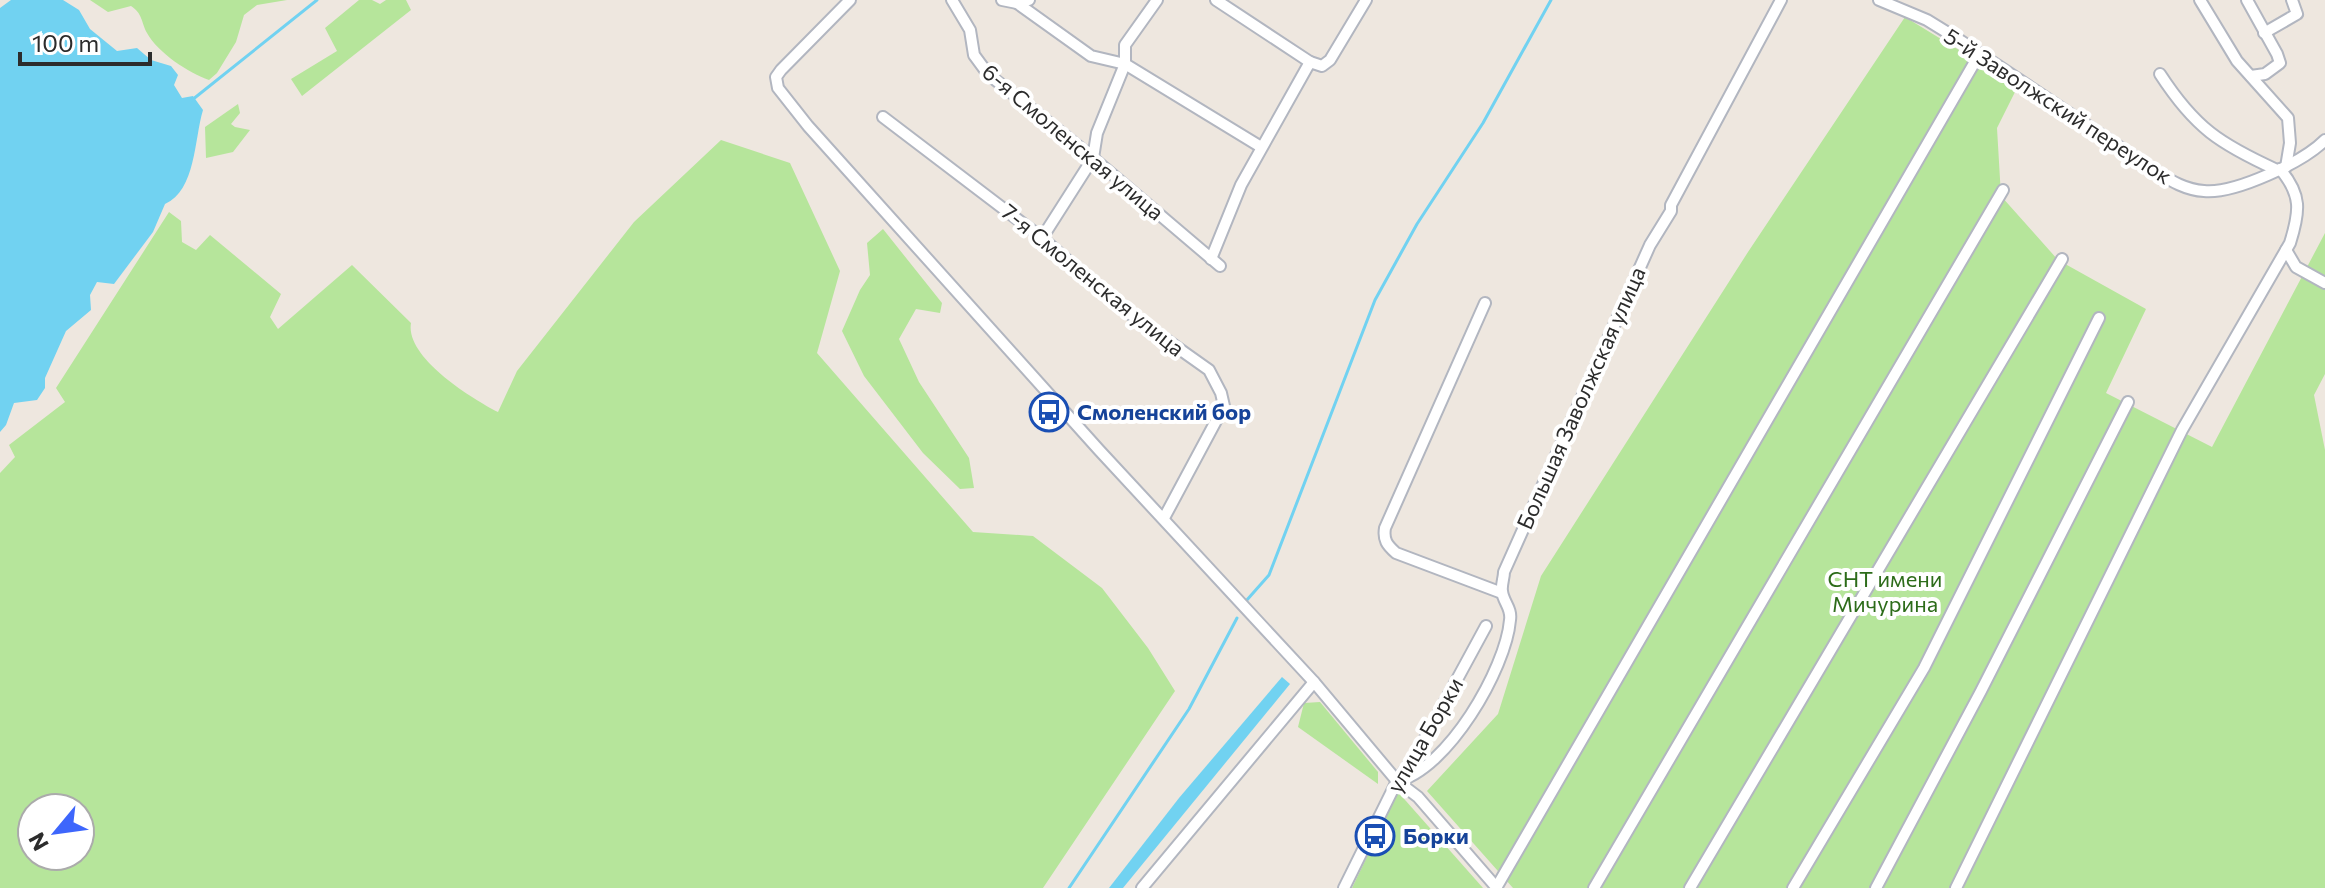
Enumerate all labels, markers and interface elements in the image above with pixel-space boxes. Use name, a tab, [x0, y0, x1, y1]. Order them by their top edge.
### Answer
scale bar	[20, 16, 150, 66]
street label: 5-й Заволжский переулок	[1939, 22, 2177, 189]
text: 100 m	[32, 28, 99, 57]
street label: 6-я Смоленская улица	[977, 58, 1170, 226]
street label: 7-я Смоленская улица	[997, 198, 1190, 362]
street label: Большая Заволжская улица	[1510, 262, 1651, 533]
bus stop icon: Смоленский бор	[1028, 391, 1070, 433]
place label: Смоленский бор	[1077, 398, 1251, 425]
park label: СНТ имени Мичурина	[1828, 565, 1942, 617]
street label: улица Борки	[1381, 672, 1468, 797]
north arrow	[16, 792, 96, 872]
bus stop icon: Борки	[1354, 815, 1396, 857]
place label: Борки	[1403, 822, 1469, 849]
text: N	[22, 828, 54, 856]

